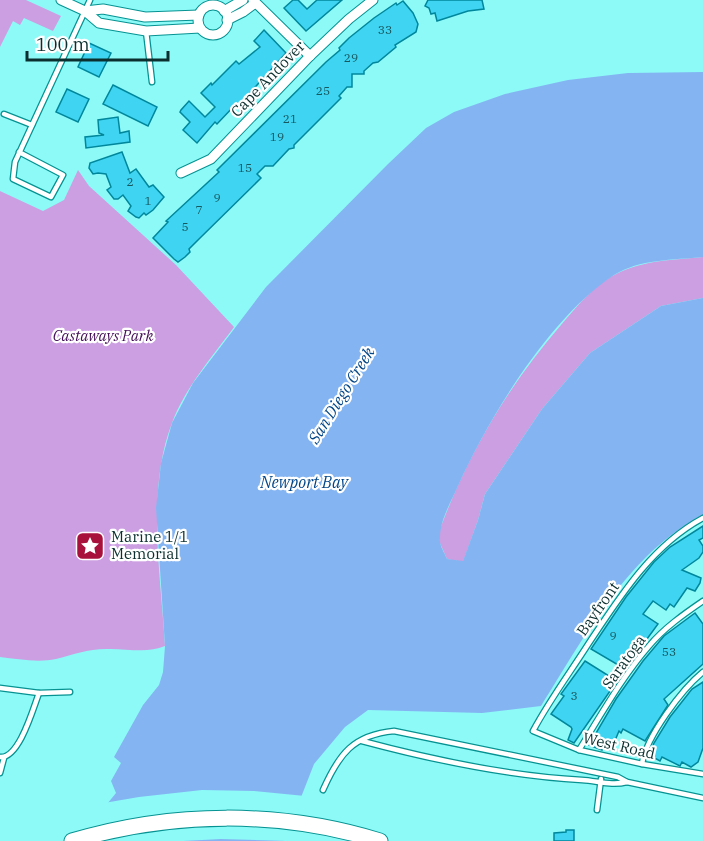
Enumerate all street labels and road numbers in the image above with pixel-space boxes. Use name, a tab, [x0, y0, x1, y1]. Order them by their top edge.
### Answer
street label: Cape Andover	[227, 36, 309, 121]
street label: Bayfront	[572, 578, 623, 639]
street label: Saratoga	[598, 631, 649, 692]
street label: West Road	[581, 728, 657, 763]

